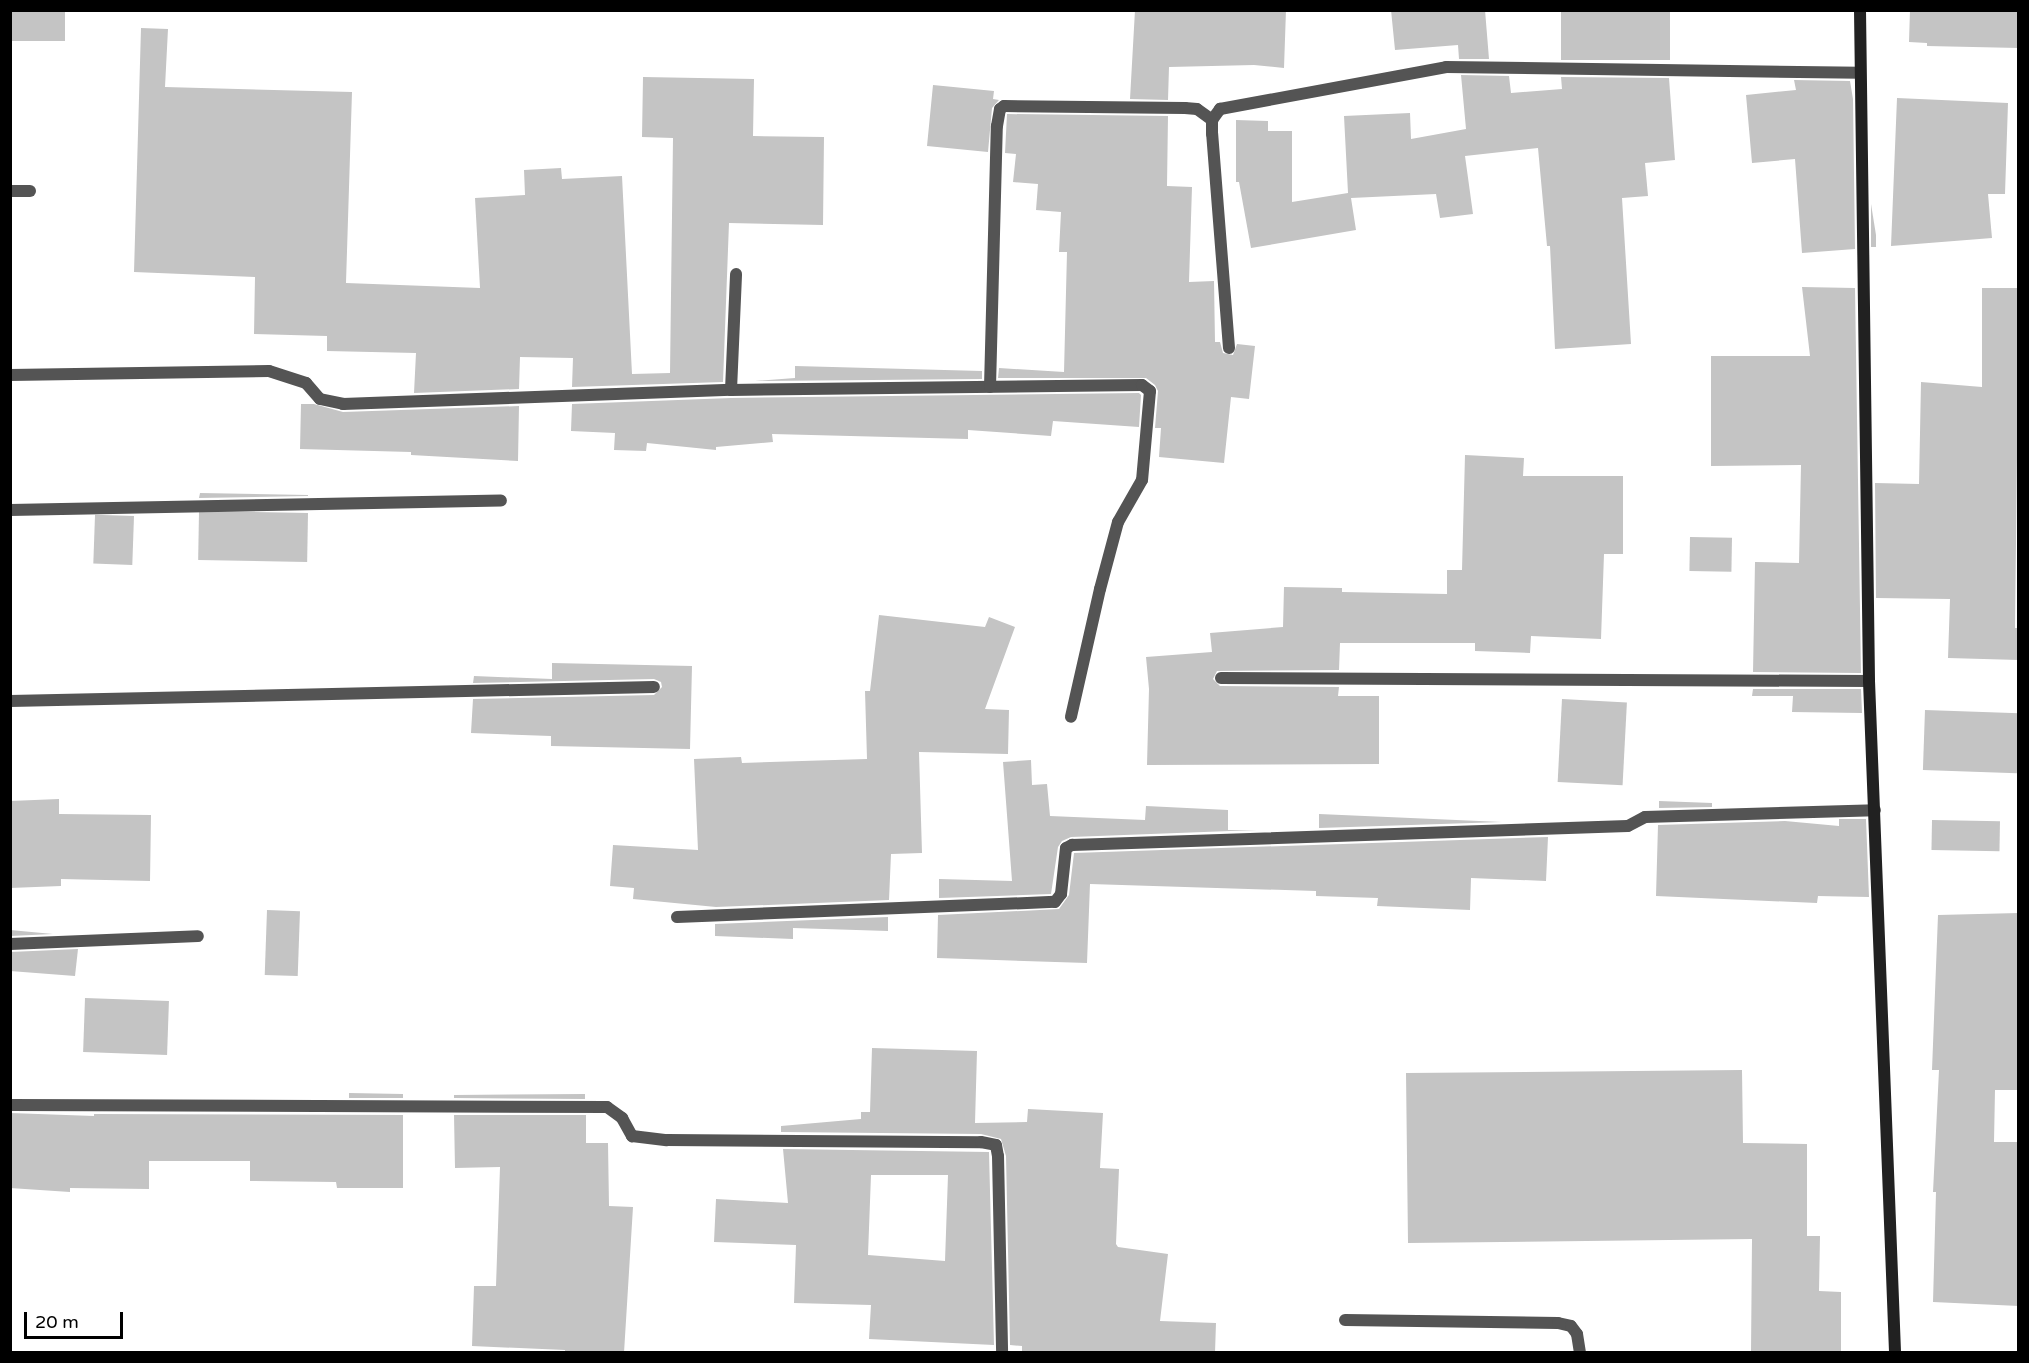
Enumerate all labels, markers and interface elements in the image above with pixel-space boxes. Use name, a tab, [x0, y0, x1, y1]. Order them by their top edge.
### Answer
scale bar	[27, 1300, 126, 1338]
text: 20 m	[35, 1311, 79, 1333]

